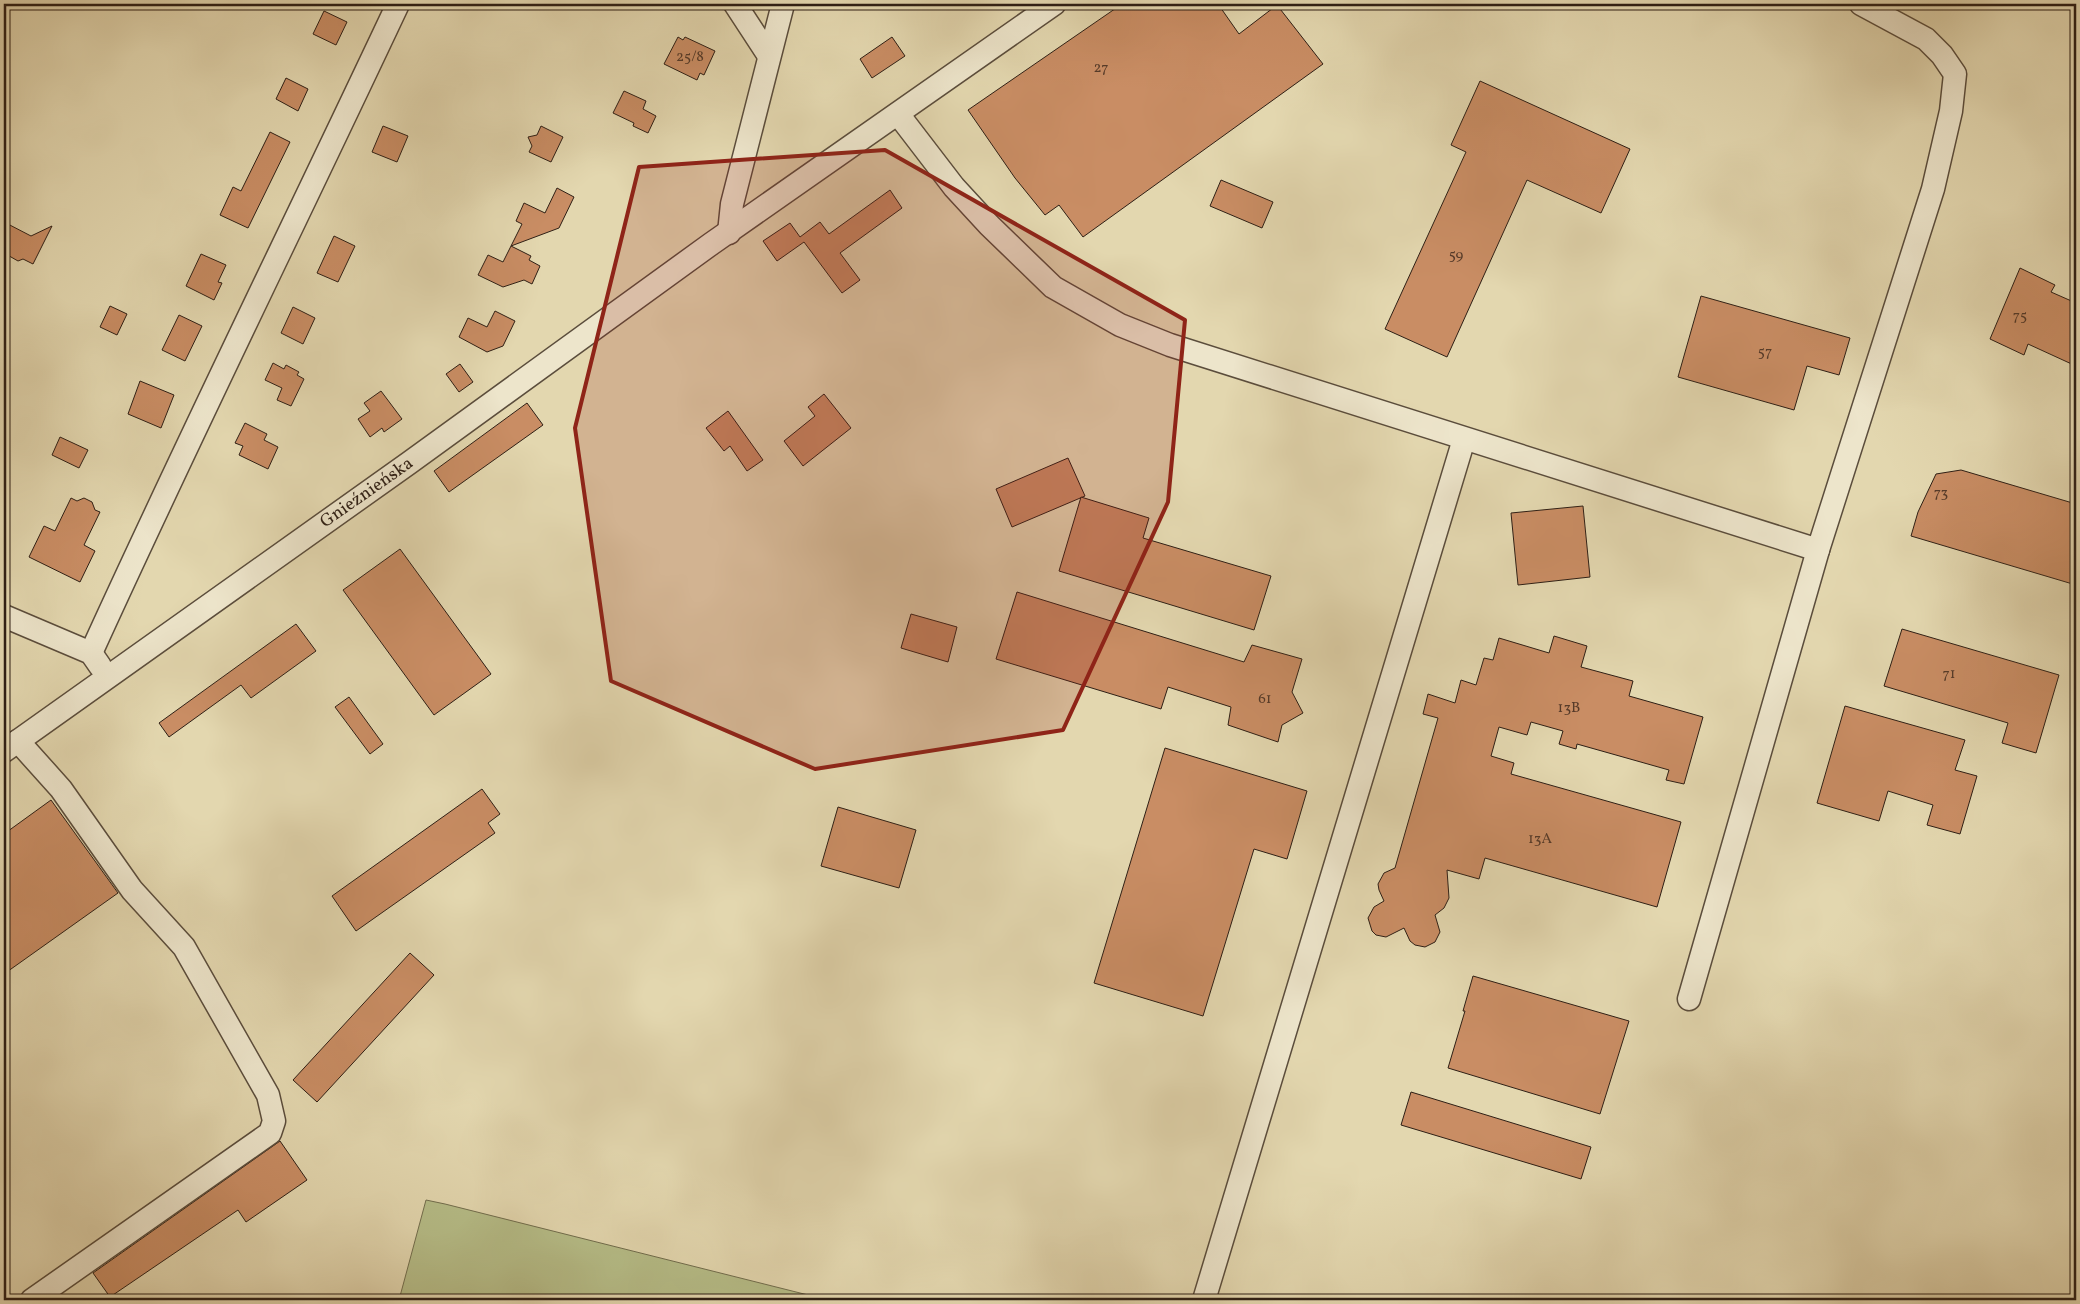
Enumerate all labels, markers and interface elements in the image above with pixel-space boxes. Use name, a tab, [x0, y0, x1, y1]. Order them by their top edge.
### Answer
house number: 25/8	[676, 47, 704, 68]
house number: 27	[1094, 58, 1108, 79]
house number: 59	[1449, 245, 1464, 266]
house number: 75	[2013, 306, 2027, 327]
house number: 57	[1758, 342, 1772, 363]
street label: Gnieźnieńska	[315, 452, 419, 534]
house number: 73	[1934, 483, 1948, 504]
house number: 71	[1942, 664, 1956, 685]
house number: 61	[1258, 689, 1272, 710]
house number: 13B	[1558, 698, 1580, 719]
house number: 13A	[1528, 829, 1552, 850]

